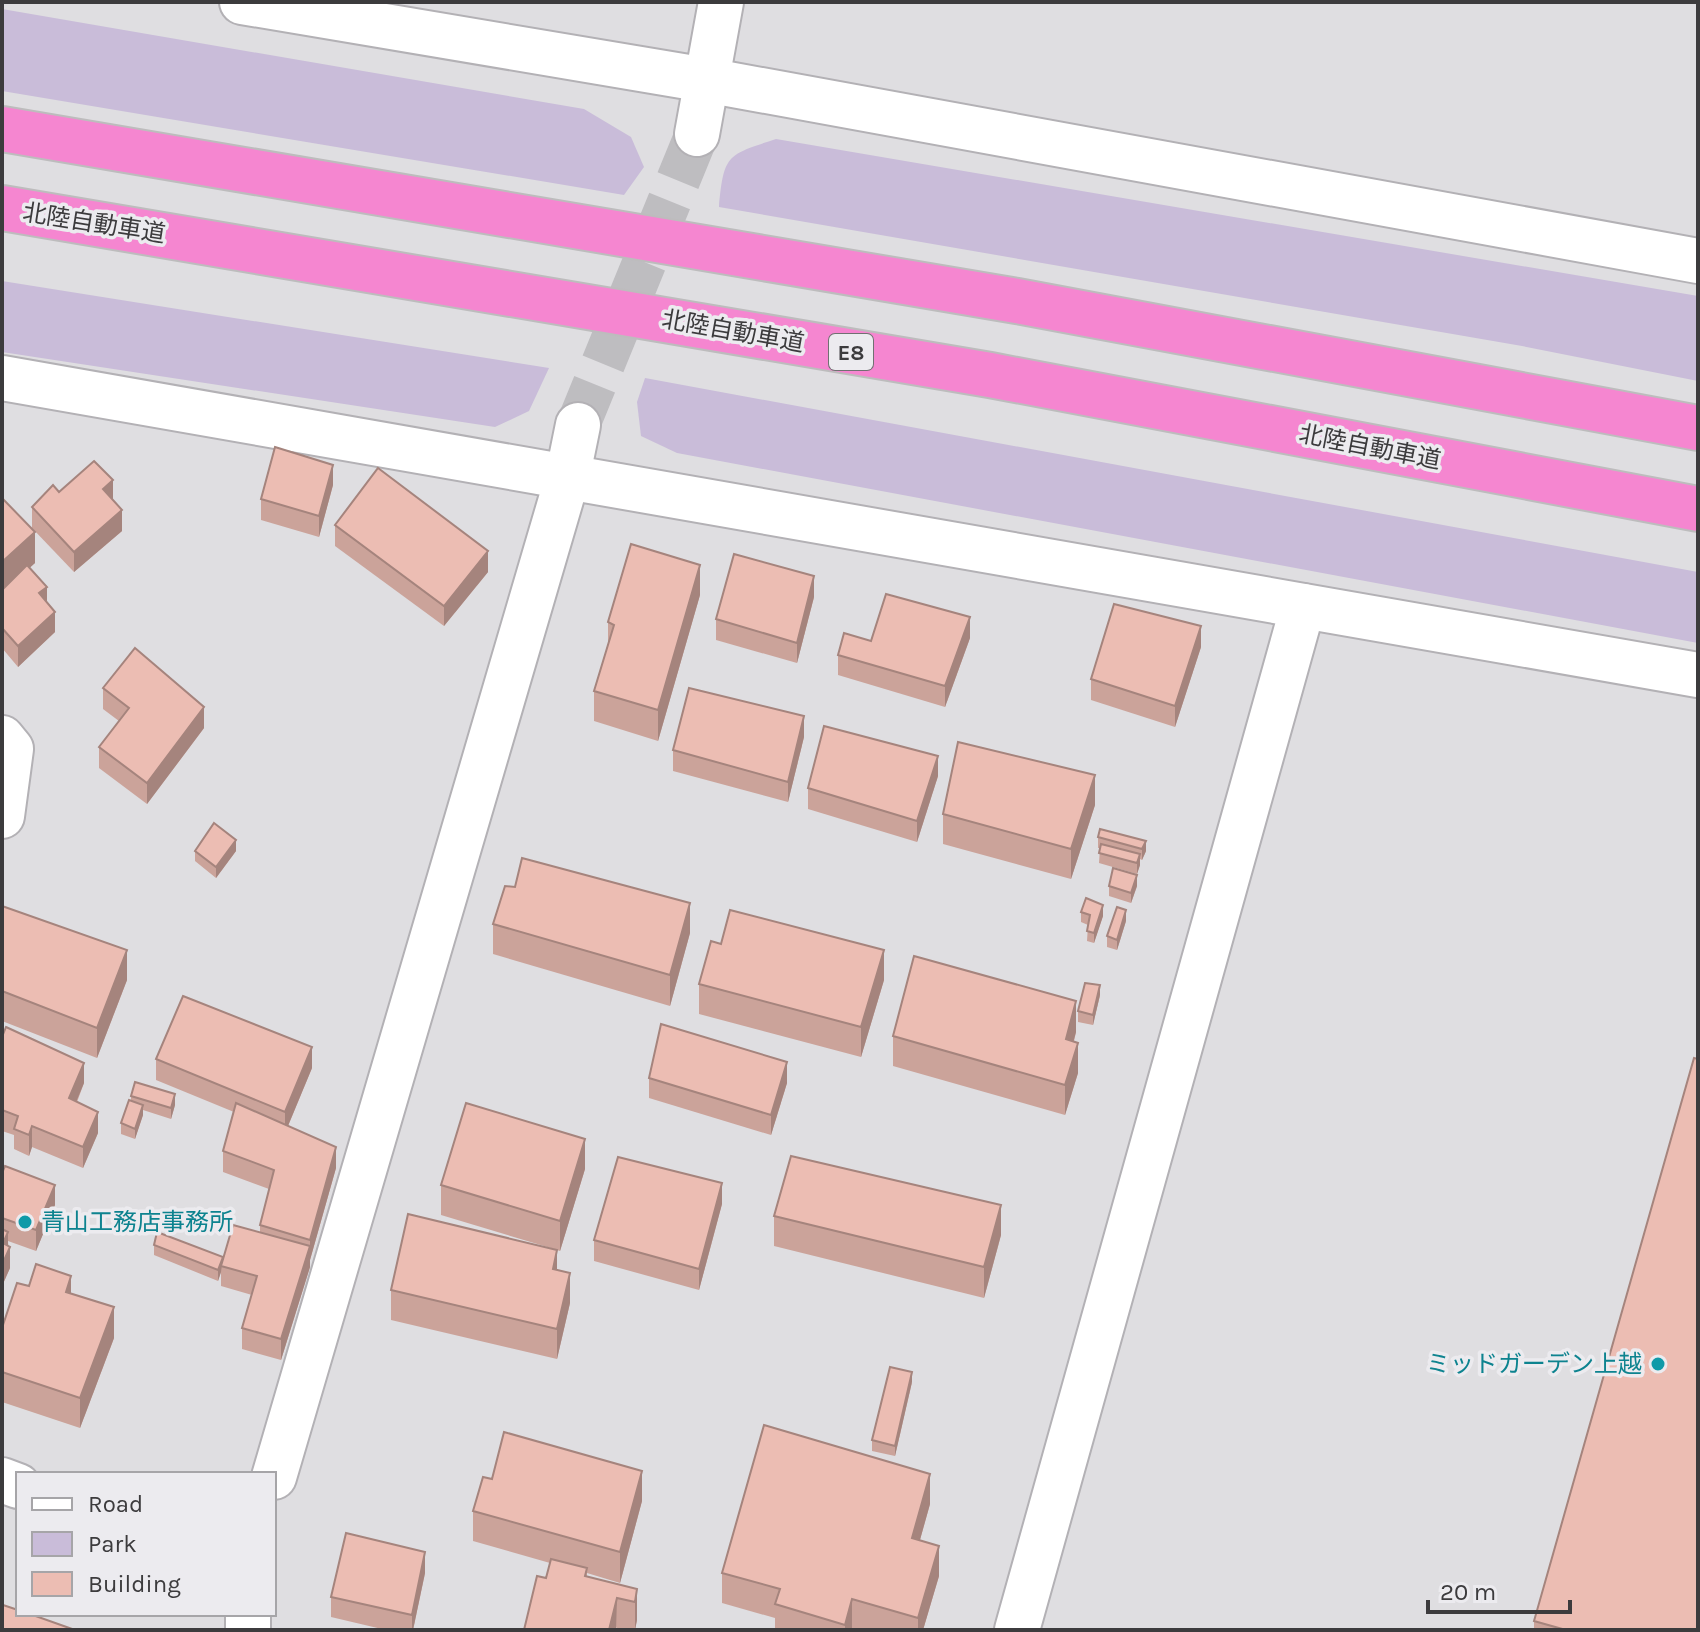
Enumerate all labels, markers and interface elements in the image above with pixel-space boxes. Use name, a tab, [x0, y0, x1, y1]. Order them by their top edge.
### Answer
street label: 北陸自動車道	[21, 198, 167, 248]
street label: 北陸自動車道	[660, 305, 806, 357]
road number: E8	[829, 334, 873, 370]
street label: 北陸自動車道	[1297, 420, 1443, 474]
place label: 青山工務店事務所	[41, 1208, 233, 1236]
marker: 青山工務店事務所	[16, 1213, 34, 1231]
place label: ミッドガーデン上越	[1426, 1350, 1642, 1378]
marker: ミッドガーデン上越	[1649, 1355, 1667, 1373]
legend	[16, 1472, 276, 1616]
text: Road	[88, 1490, 143, 1518]
text: Park	[88, 1530, 137, 1558]
scale bar	[1428, 1564, 1570, 1614]
text: Building	[88, 1570, 181, 1598]
text: 20 m	[1440, 1578, 1496, 1606]

